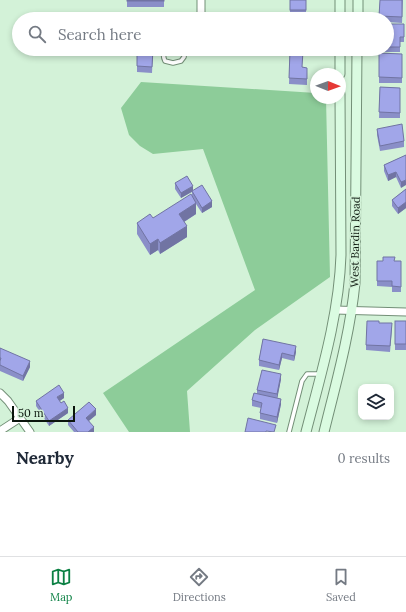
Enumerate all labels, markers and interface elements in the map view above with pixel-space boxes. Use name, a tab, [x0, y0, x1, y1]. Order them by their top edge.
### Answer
search box	[12, 12, 394, 56]
icon: search	[26, 23, 48, 45]
text: Search here	[58, 25, 141, 44]
north arrow	[310, 68, 346, 104]
street label: West Bardin Road	[347, 196, 363, 287]
map controls	[358, 384, 394, 420]
button: layers	[358, 384, 394, 420]
scale bar	[12, 404, 75, 423]
text: 50 m	[18, 406, 44, 420]
text: Nearby	[16, 447, 74, 469]
text: 0 results	[338, 450, 390, 467]
tab: Map	[50, 566, 72, 604]
tab: Directions	[173, 566, 226, 604]
tab: Saved	[326, 566, 356, 604]

